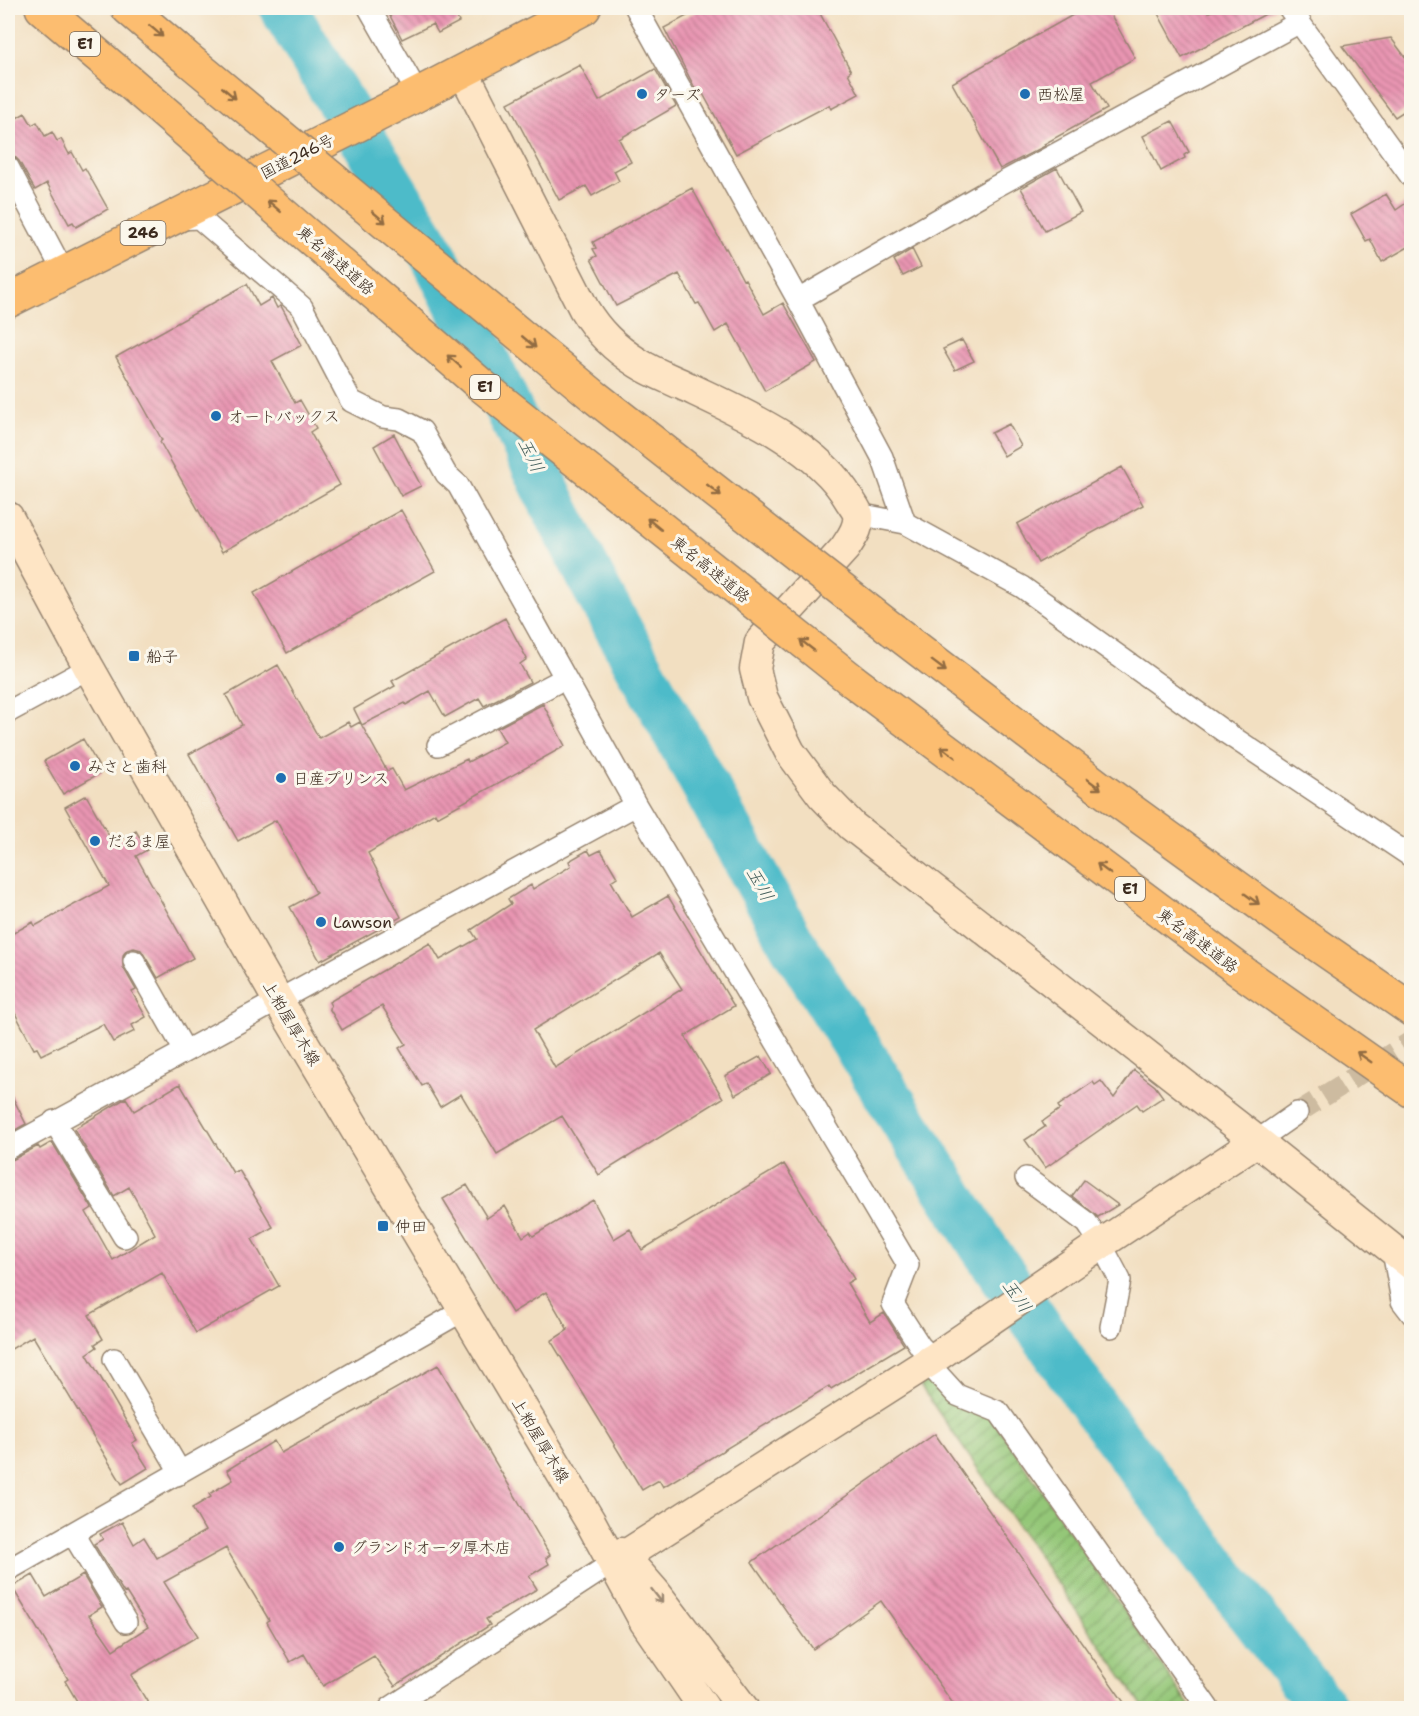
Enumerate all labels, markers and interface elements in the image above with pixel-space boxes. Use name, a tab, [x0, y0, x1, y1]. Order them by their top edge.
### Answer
one-way arrow	[148, 25, 164, 38]
road number: E1	[70, 32, 100, 56]
place label: ターズ	[654, 84, 701, 105]
place label: 西松屋	[1037, 84, 1085, 105]
one-way arrow	[220, 86, 236, 99]
marker: ターズ	[635, 87, 649, 101]
marker: 西松屋	[1018, 87, 1032, 101]
street label: 国道246号	[257, 129, 338, 184]
one-way arrow	[266, 200, 282, 213]
one-way arrow	[371, 211, 387, 224]
road number: 246	[120, 221, 166, 245]
street label: 東名高速道路	[293, 221, 379, 300]
one-way arrow	[521, 335, 537, 348]
one-way arrow	[447, 354, 462, 368]
road number: E1	[470, 375, 500, 399]
place label: オートバックス	[228, 406, 340, 427]
marker: オートバックス	[209, 409, 223, 423]
water label: 玉川	[512, 434, 550, 476]
one-way arrow	[705, 483, 721, 496]
one-way arrow	[646, 517, 662, 530]
street label: 東名高速道路	[667, 531, 755, 608]
one-way arrow	[799, 638, 815, 651]
place label: 船子	[146, 646, 178, 667]
marker: 船子	[127, 649, 141, 663]
one-way arrow	[931, 660, 947, 672]
one-way arrow	[940, 746, 956, 758]
place label: みさと歯科	[87, 756, 167, 777]
marker: みさと歯科	[68, 759, 82, 773]
place label: 日産プリンス	[293, 768, 389, 789]
marker: 日産プリンス	[274, 771, 288, 785]
one-way arrow	[1086, 778, 1102, 791]
place label: だるま屋	[107, 831, 171, 852]
marker: だるま屋	[88, 834, 102, 848]
water label: 玉川	[741, 862, 779, 906]
one-way arrow	[1096, 863, 1112, 875]
road number: E1	[1115, 877, 1145, 901]
one-way arrow	[1244, 892, 1260, 905]
street label: 東名高速道路	[1153, 903, 1242, 978]
place label: Lawson	[333, 912, 392, 933]
marker: Lawson	[314, 915, 328, 929]
street label: 上粕屋厚木線	[258, 977, 325, 1070]
one-way arrow	[1356, 1051, 1372, 1064]
place label: 仲田	[395, 1216, 427, 1237]
marker: 仲田	[376, 1219, 390, 1233]
water label: 玉川	[997, 1274, 1037, 1318]
street label: 上粕屋厚木線	[507, 1394, 574, 1487]
place label: グランドオータ厚木店	[351, 1537, 511, 1558]
marker: グランドオータ厚木店	[332, 1540, 346, 1554]
one-way arrow	[651, 1587, 664, 1603]

